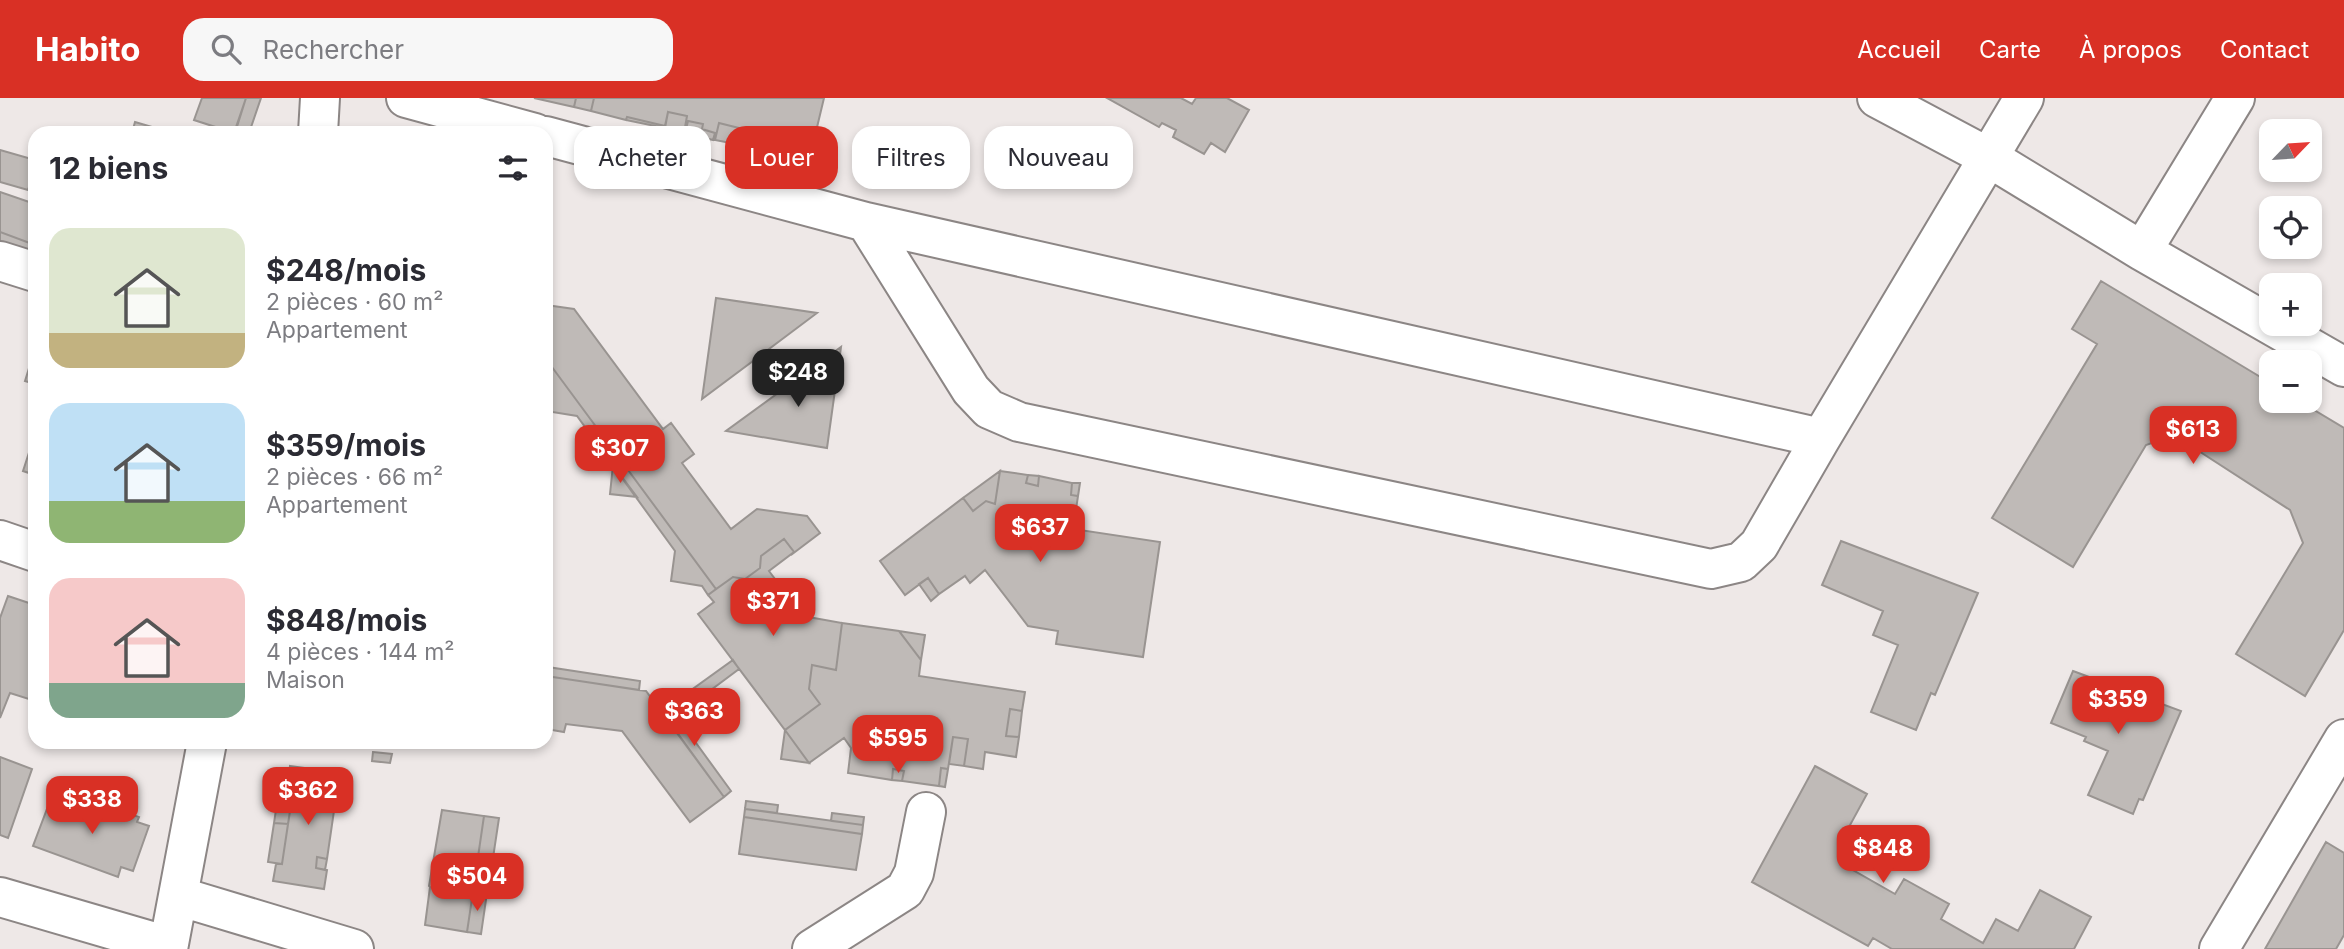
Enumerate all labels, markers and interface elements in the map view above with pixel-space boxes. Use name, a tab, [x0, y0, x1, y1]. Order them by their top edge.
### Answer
search box	[183, 18, 673, 81]
text: Habito	[35, 29, 141, 69]
icon: search	[207, 30, 245, 68]
text: Rechercher	[263, 34, 404, 65]
text: Accueil	[1857, 35, 1941, 64]
text: Carte	[1979, 35, 2041, 64]
text: À propos	[2079, 35, 2182, 64]
text: Contact	[2220, 35, 2309, 64]
north arrow	[2259, 119, 2322, 182]
map controls	[2259, 119, 2322, 413]
chip: Acheter	[574, 126, 711, 189]
chip: Louer	[725, 126, 838, 189]
chip: Filtres	[852, 126, 970, 189]
chip: Nouveau	[984, 126, 1133, 189]
icon: filters	[494, 149, 532, 187]
text: 12 biens	[49, 150, 168, 186]
button: locate	[2259, 196, 2322, 259]
text: $248/mois	[266, 252, 426, 288]
icon: home	[105, 256, 189, 340]
button: +	[2259, 273, 2322, 336]
text: 2 pièces · 60 m²	[266, 288, 443, 316]
text: Appartement	[266, 316, 408, 344]
pin: $248	[757, 350, 839, 409]
button: −	[2259, 350, 2322, 413]
text: $248	[768, 358, 828, 386]
pin: $613	[2152, 406, 2234, 466]
text: $613	[2166, 415, 2220, 443]
pin: $307	[579, 426, 661, 485]
text: $359/mois	[266, 427, 426, 463]
icon: home	[105, 431, 189, 515]
text: $307	[591, 434, 649, 462]
text: 2 pièces · 66 m²	[266, 463, 443, 491]
text: Appartement	[266, 491, 408, 519]
pin: $637	[999, 504, 1081, 564]
text: $637	[1011, 513, 1069, 541]
pin: $371	[732, 578, 814, 638]
text: $371	[746, 587, 800, 615]
text: $848/mois	[266, 602, 427, 638]
icon: home	[105, 606, 189, 690]
text: 4 pièces · 144 m²	[266, 638, 455, 666]
text: Maison	[266, 666, 345, 694]
pin: $359	[2077, 676, 2159, 736]
text: $359	[2088, 685, 2148, 713]
pin: $363	[653, 688, 735, 748]
text: $363	[664, 697, 724, 725]
pin: $595	[857, 716, 939, 775]
text: $595	[868, 724, 928, 752]
pin: $362	[267, 768, 349, 827]
pin: $338	[51, 776, 133, 836]
text: $362	[278, 776, 338, 804]
text: $338	[62, 785, 122, 813]
pin: $848	[1842, 826, 1924, 885]
text: $848	[1853, 834, 1913, 862]
pin: $504	[436, 854, 518, 913]
text: $504	[447, 862, 507, 890]

